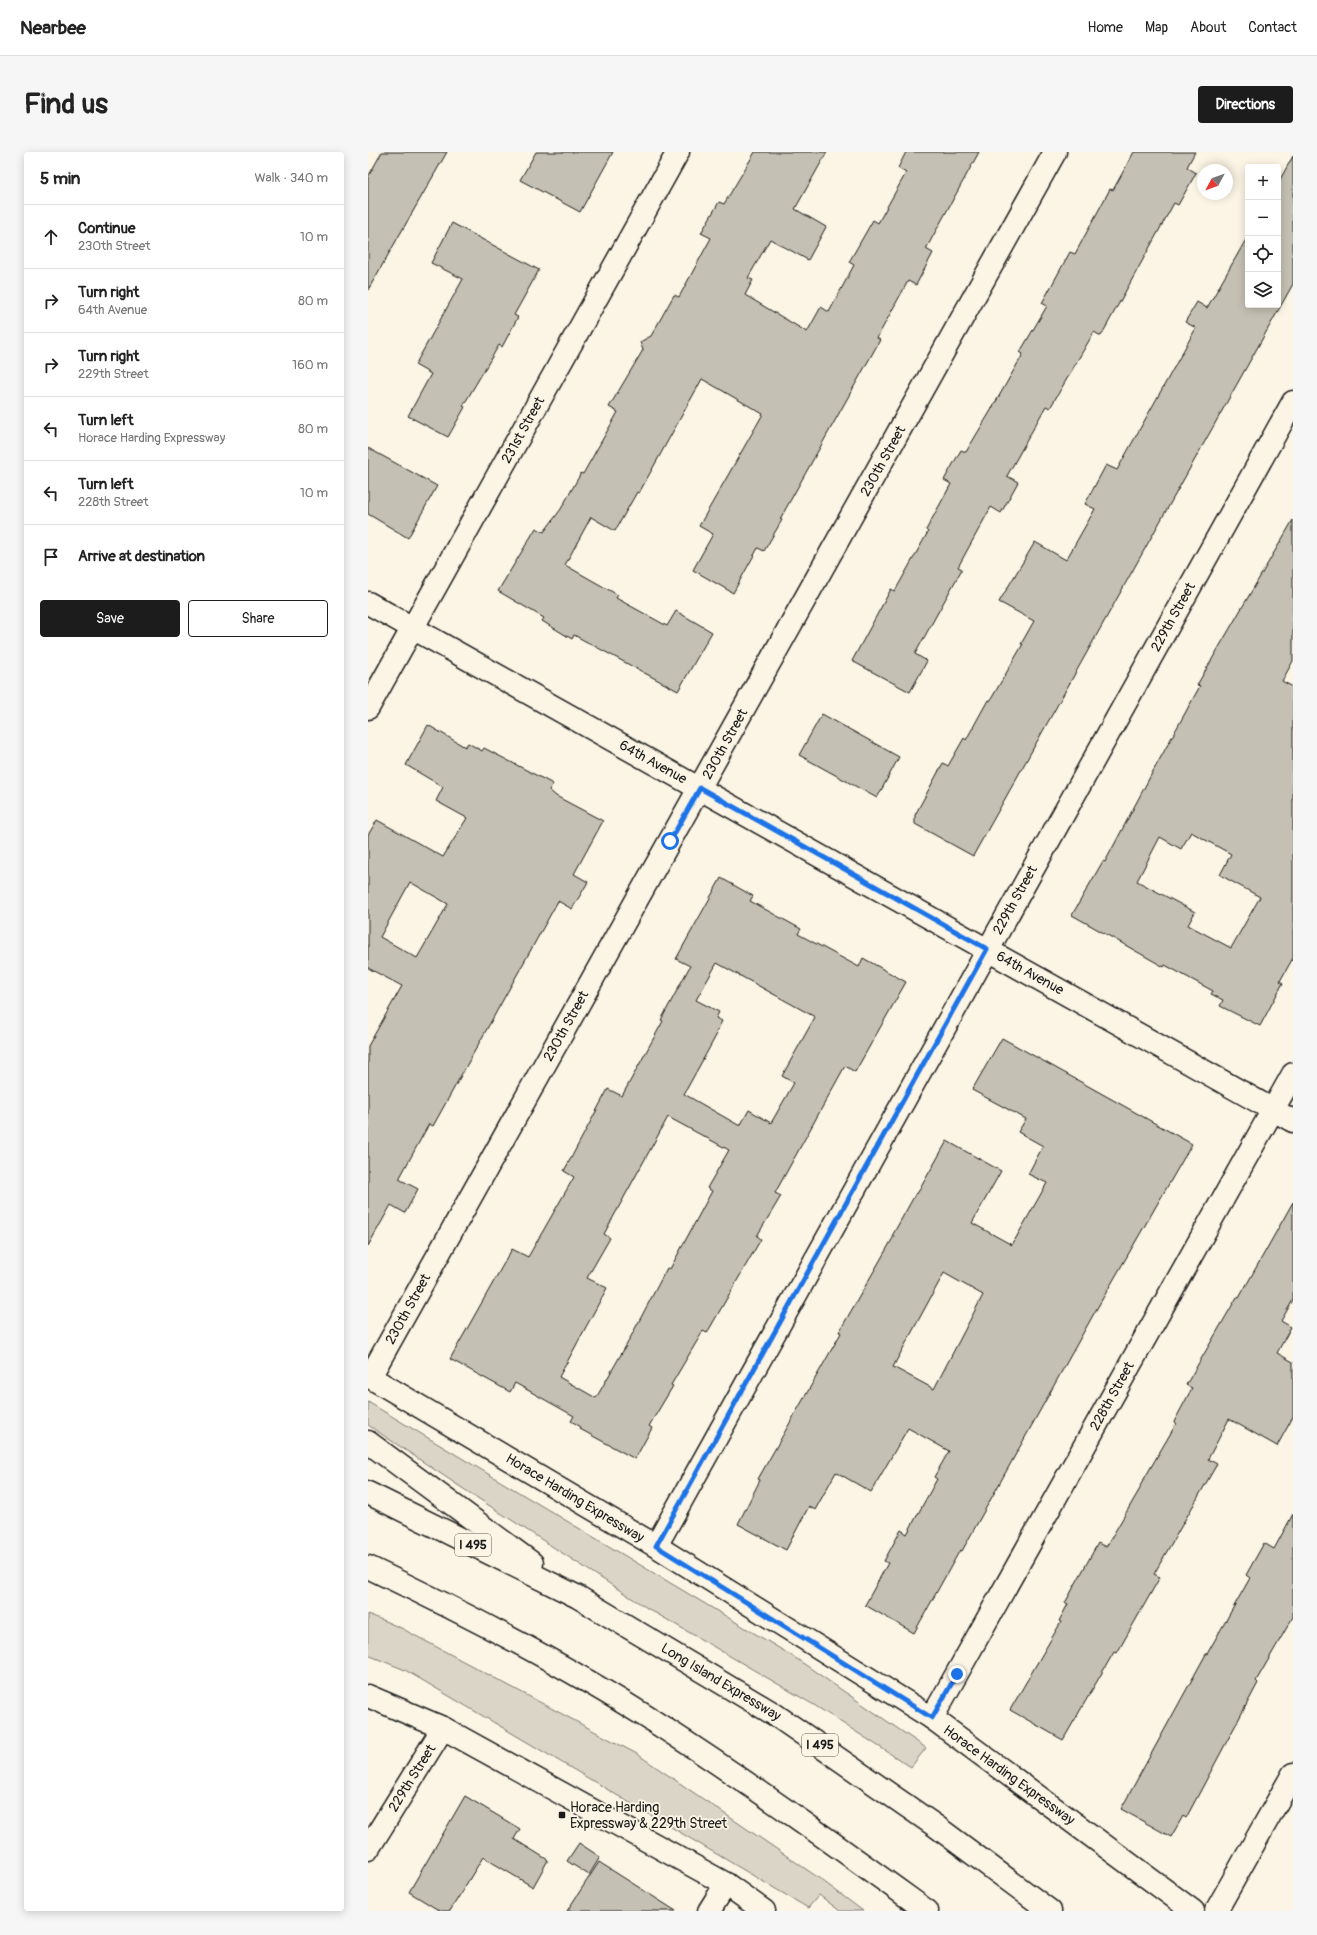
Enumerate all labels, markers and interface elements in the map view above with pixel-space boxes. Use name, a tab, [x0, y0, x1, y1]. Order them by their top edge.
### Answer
text: Nearbee	[20, 16, 86, 40]
text: Home	[1088, 19, 1123, 36]
text: Map	[1145, 19, 1168, 36]
text: About	[1190, 19, 1226, 36]
text: Contact	[1248, 19, 1297, 36]
button: Directions	[1198, 86, 1293, 123]
text: Find us	[24, 87, 108, 122]
north arrow	[1197, 164, 1233, 200]
map controls	[1245, 164, 1281, 308]
button: +	[1245, 164, 1281, 200]
text: 5 min	[40, 168, 80, 189]
text: Walk · 340 m	[254, 170, 328, 186]
button: −	[1245, 200, 1281, 236]
text: Continue	[78, 219, 136, 238]
icon: ahead	[40, 226, 62, 248]
text: 10 m	[300, 229, 328, 245]
button: locate	[1245, 236, 1281, 272]
text: 230th Street	[78, 238, 150, 254]
button: layers	[1245, 272, 1281, 308]
text: Turn right	[78, 283, 139, 302]
icon: right	[40, 290, 62, 312]
text: 80 m	[298, 293, 328, 309]
text: 64th Avenue	[78, 302, 147, 318]
text: Turn right	[78, 347, 139, 366]
icon: right	[40, 354, 62, 376]
text: 160 m	[292, 357, 328, 373]
text: 229th Street	[78, 366, 149, 382]
street label: 231st Street	[498, 393, 548, 466]
text: Turn left	[78, 411, 134, 430]
icon: left	[40, 418, 62, 440]
text: 80 m	[298, 421, 328, 437]
street label: 230th Street	[857, 422, 910, 499]
text: Horace Harding Expressway	[78, 430, 225, 446]
text: Turn left	[78, 475, 134, 494]
icon: left	[40, 482, 62, 504]
text: 10 m	[300, 485, 328, 501]
text: 228th Street	[78, 494, 149, 510]
icon: arrive	[40, 546, 62, 568]
text: Arrive at destination	[78, 547, 205, 566]
street label: 229th Street	[1147, 579, 1199, 654]
button: Save	[40, 600, 180, 637]
button: Share	[188, 600, 328, 637]
street label: 230th Street	[699, 705, 752, 782]
street label: 64th Avenue	[616, 736, 690, 788]
route start	[661, 832, 679, 850]
street label: 229th Street	[989, 862, 1041, 937]
street label: 64th Avenue	[993, 947, 1067, 999]
street label: 230th Street	[540, 987, 593, 1064]
street label: 230th Street	[382, 1270, 435, 1347]
street label: 228th Street	[1086, 1358, 1138, 1433]
street label: Horace Harding Expressway	[503, 1450, 647, 1546]
road number: I 495	[455, 1534, 491, 1556]
street label: Long Island Expressway	[658, 1639, 784, 1725]
route end	[948, 1665, 966, 1683]
street label: Horace Harding Expressway	[940, 1722, 1078, 1828]
road number: I 495	[802, 1734, 838, 1756]
street label: 229th Street	[385, 1741, 440, 1815]
place label: Horace Harding Expressway & 229th Street	[570, 1799, 728, 1832]
marker: Horace Harding Expressway & 229th Street	[557, 1810, 567, 1820]

